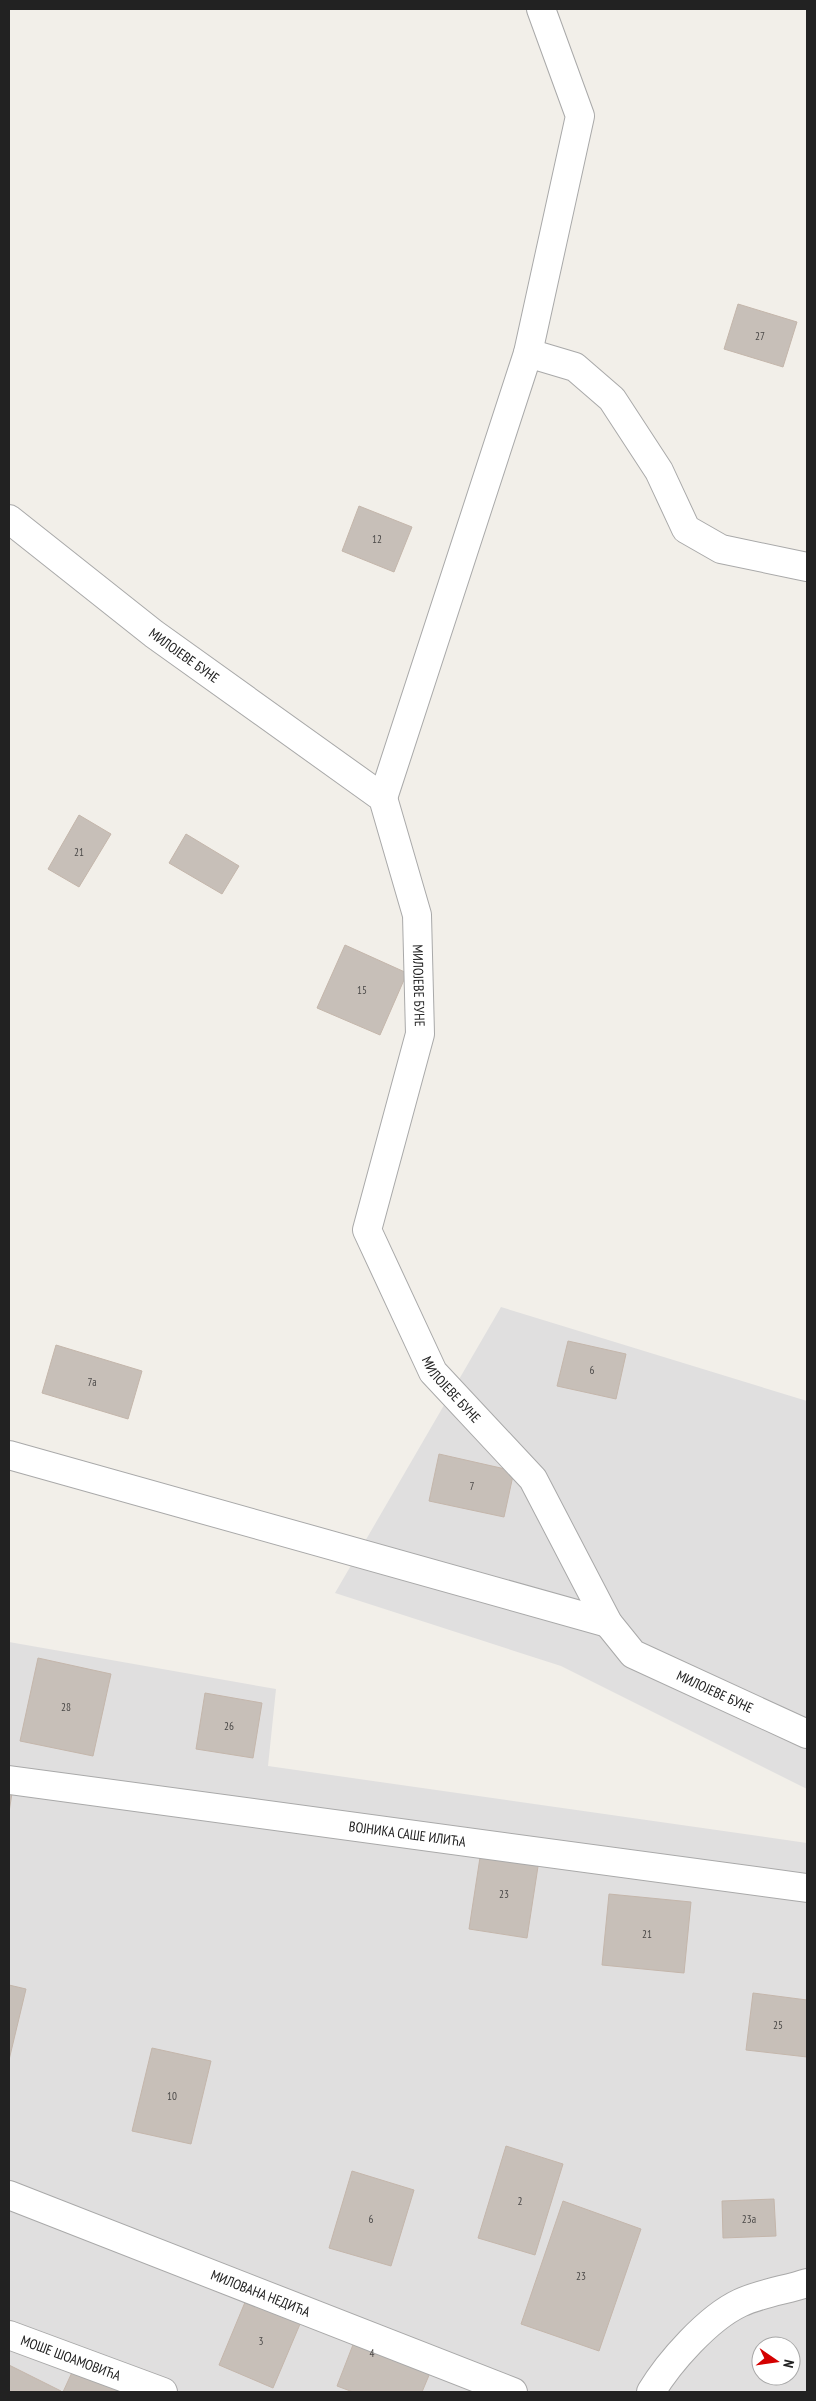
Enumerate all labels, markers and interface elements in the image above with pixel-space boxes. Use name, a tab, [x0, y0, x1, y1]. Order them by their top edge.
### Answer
house number: 27	[755, 329, 765, 343]
house number: 12	[372, 532, 382, 546]
street label: МИЛОЈЕВЕ БУНЕ	[145, 624, 223, 687]
house number: 21	[74, 845, 84, 859]
street label: МИЛОЈЕВЕ БУНЕ	[409, 944, 429, 1027]
house number: 15	[357, 983, 367, 997]
street label: МИЛОЈЕВЕ БУНЕ	[418, 1353, 485, 1426]
house number: 6	[590, 1363, 595, 1377]
house number: 7a	[87, 1375, 97, 1389]
house number: 7	[470, 1479, 475, 1493]
street label: МИЛОЈЕВЕ БУНЕ	[674, 1666, 756, 1717]
house number: 28	[61, 1700, 71, 1714]
house number: 26	[224, 1719, 234, 1733]
street label: ВОЈНИКА САШЕ ИЛИЋА	[348, 1817, 467, 1851]
house number: 23	[499, 1887, 509, 1901]
house number: 21	[642, 1927, 652, 1941]
house number: 25	[773, 2018, 783, 2032]
house number: 10	[167, 2089, 177, 2103]
house number: 2	[518, 2194, 523, 2208]
house number: 6	[369, 2212, 374, 2226]
house number: 23a	[742, 2212, 756, 2226]
street label: МИЛОВАНА НЕДИЋА	[208, 2266, 313, 2321]
house number: 23	[576, 2269, 586, 2283]
street label: МОШЕ ШОАМОВИЋА	[18, 2331, 124, 2385]
house number: 3	[259, 2334, 264, 2348]
north arrow	[751, 2336, 801, 2386]
house number: 4	[370, 2346, 375, 2360]
text: N	[779, 2358, 798, 2370]

